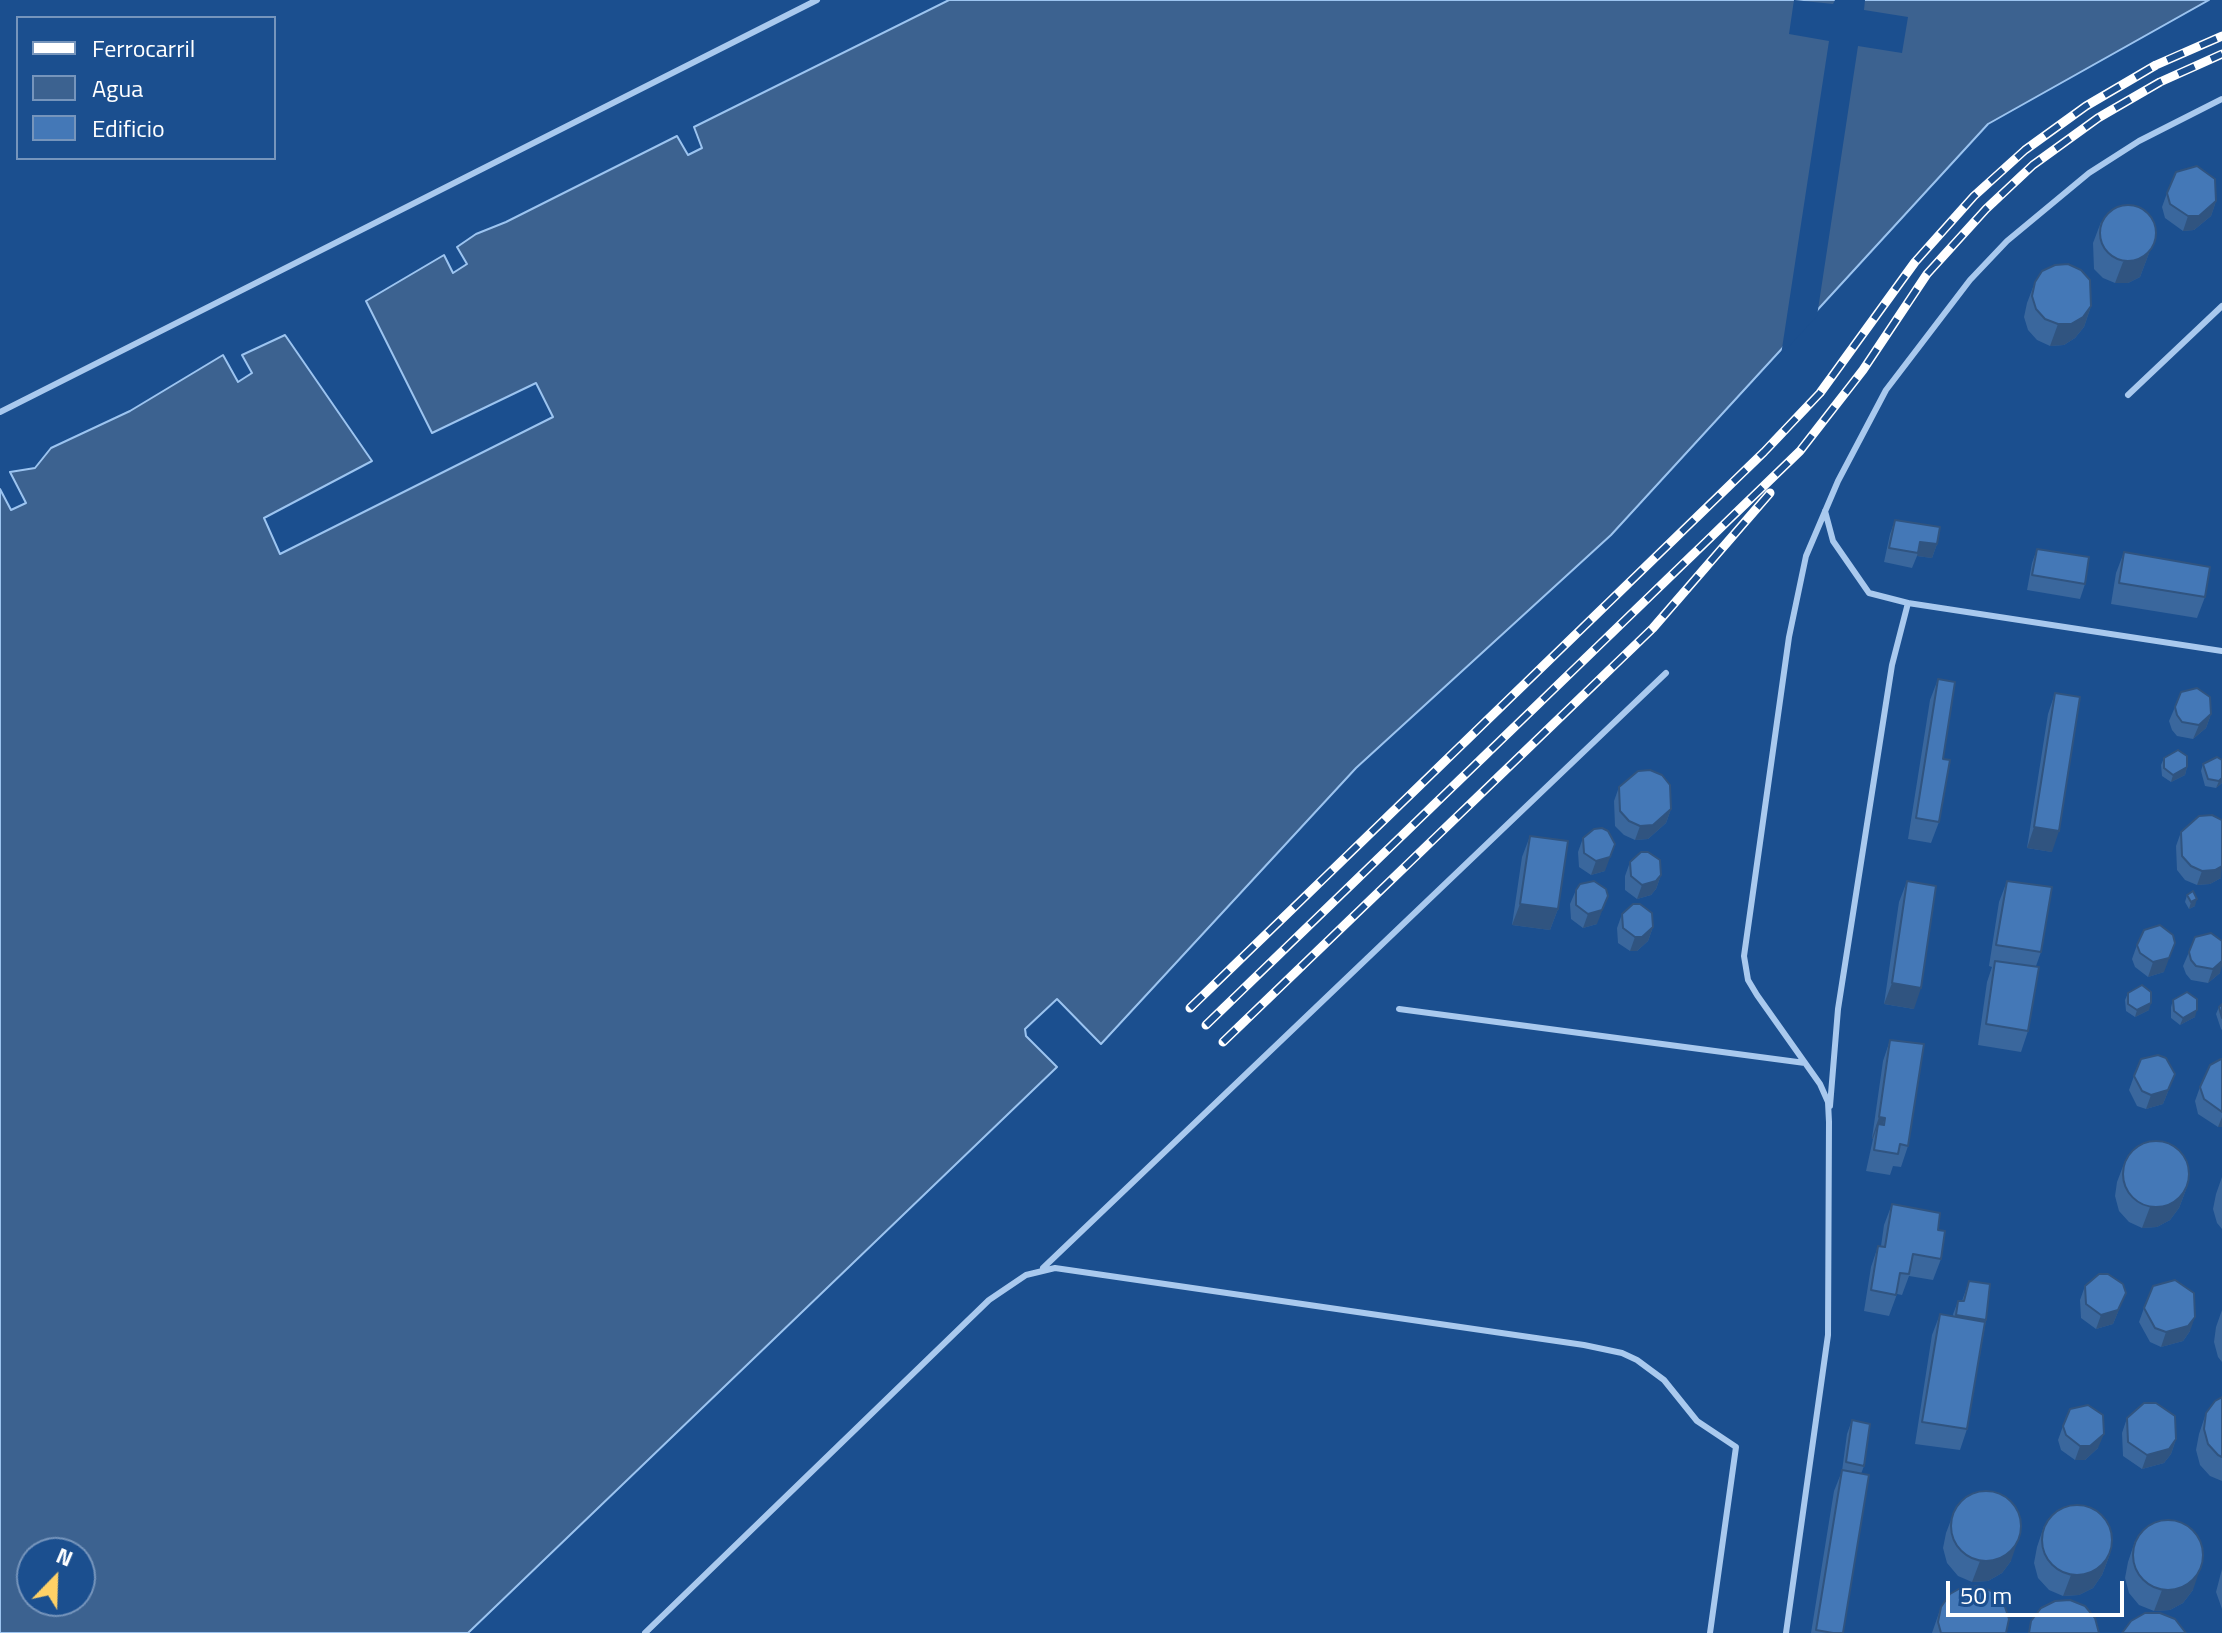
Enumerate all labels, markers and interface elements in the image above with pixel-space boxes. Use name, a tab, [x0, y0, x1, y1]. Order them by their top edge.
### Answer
legend	[16, 16, 276, 160]
text: Ferrocarril	[92, 30, 195, 66]
text: Agua	[92, 70, 143, 106]
text: Edificio	[92, 110, 165, 146]
north arrow	[16, 1537, 96, 1617]
text: N	[51, 1538, 78, 1575]
scale bar	[1950, 1565, 2128, 1615]
text: 50 m	[1960, 1577, 2012, 1613]

